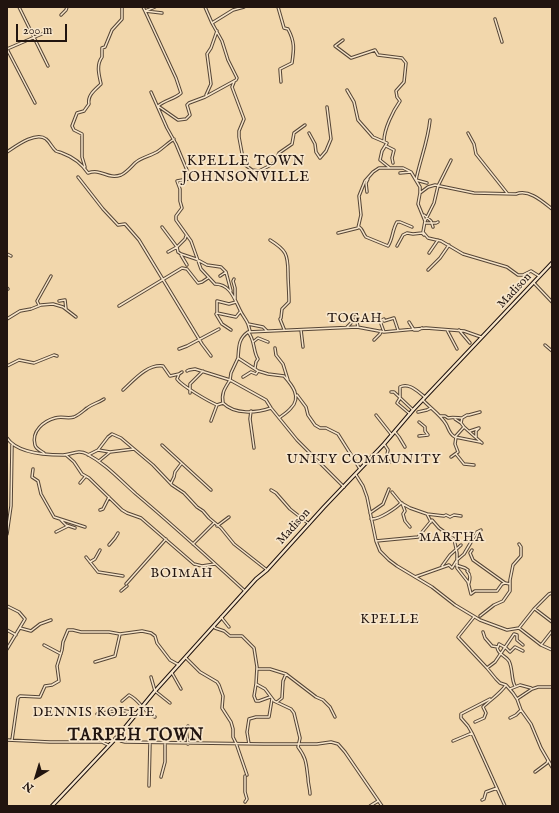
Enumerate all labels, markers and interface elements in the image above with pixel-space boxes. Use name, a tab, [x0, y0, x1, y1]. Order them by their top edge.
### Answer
scale bar	[18, 16, 69, 42]
text: 200 m	[23, 23, 52, 38]
district label: KPELLE TOWN JOHNSONVILLE	[182, 154, 310, 186]
street label: Madison	[495, 270, 535, 312]
district label: TOGAH	[327, 311, 383, 327]
district label: UNITY COMMUNITY	[287, 452, 441, 468]
street label: Madison	[274, 506, 314, 548]
district label: MARTHA	[419, 530, 485, 546]
district label: BOIMAH	[150, 566, 214, 582]
district label: KPELLE	[360, 612, 420, 628]
district label: DENNIS KOLLIE	[33, 705, 155, 721]
district label: TARPEH TOWN	[68, 727, 204, 747]
north arrow	[16, 757, 56, 797]
text: N	[21, 778, 37, 795]

